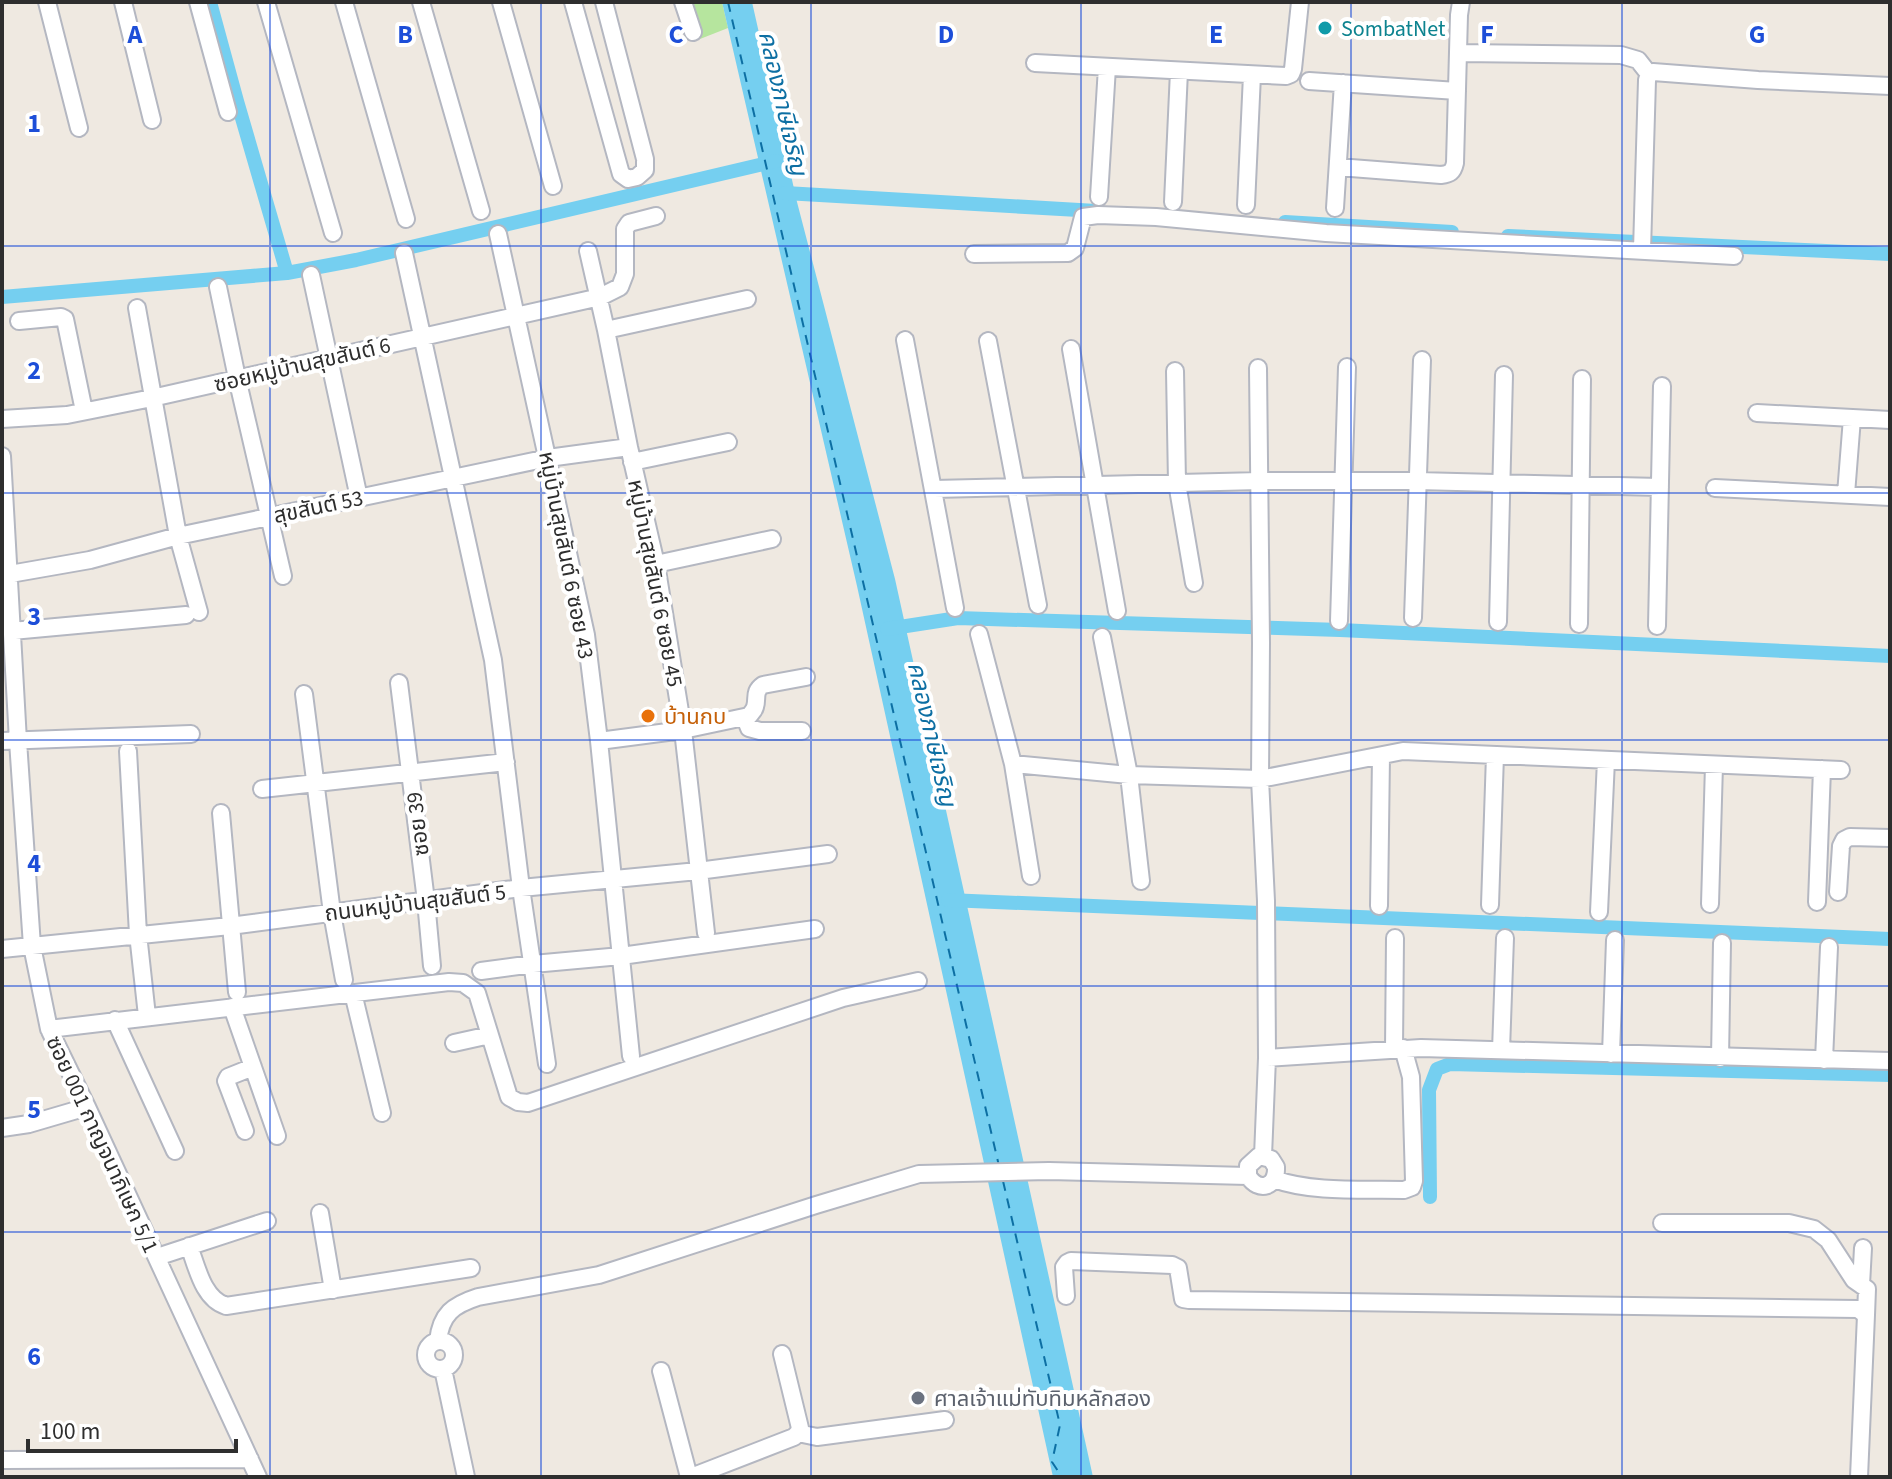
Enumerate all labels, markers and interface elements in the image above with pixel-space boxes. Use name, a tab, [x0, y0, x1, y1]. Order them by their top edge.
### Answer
place label: SombatNet	[1341, 13, 1446, 45]
text: A	[127, 16, 144, 53]
text: B	[397, 16, 413, 53]
text: C	[668, 16, 684, 53]
text: D	[938, 16, 954, 53]
text: E	[1209, 16, 1223, 53]
text: F	[1480, 16, 1494, 53]
text: G	[1749, 16, 1765, 53]
marker: SombatNet	[1316, 19, 1334, 37]
water label: คลองภาษีเจริญ	[749, 27, 816, 180]
text: 1	[27, 105, 41, 142]
street label: ซอยหมู่บ้านสุขสันต์ 6	[211, 329, 394, 401]
text: 2	[27, 352, 41, 389]
street label: หมู่บ้านสุขสันต์ 6 ซอย 43	[530, 449, 602, 662]
street label: หมู่บ้านสุขสันต์ 6 ซอย 45	[619, 477, 691, 690]
street label: สุขสันต์ 53	[270, 482, 366, 532]
text: 3	[27, 598, 41, 635]
water label: คลองภาษีเจริญ	[898, 658, 965, 811]
place label: บ้านกบ	[664, 701, 726, 733]
marker: บ้านกบ	[639, 707, 657, 725]
street label: ซอย 39	[398, 790, 438, 858]
text: 4	[27, 845, 41, 882]
street label: ถนนหมู่บ้านสุขสันต์ 5	[323, 876, 508, 930]
street label: ซอย 001 กาญจนาภิเษก 5/1	[38, 1030, 167, 1258]
text: 5	[27, 1091, 41, 1128]
text: 6	[27, 1338, 41, 1375]
place label: ศาลเจ้าแม่ทับทิมหลักสอง	[934, 1383, 1151, 1415]
marker: ศาลเจ้าแม่ทับทิมหลักสอง	[909, 1389, 927, 1407]
scale bar	[28, 1403, 236, 1453]
text: 100 m	[40, 1414, 100, 1449]

